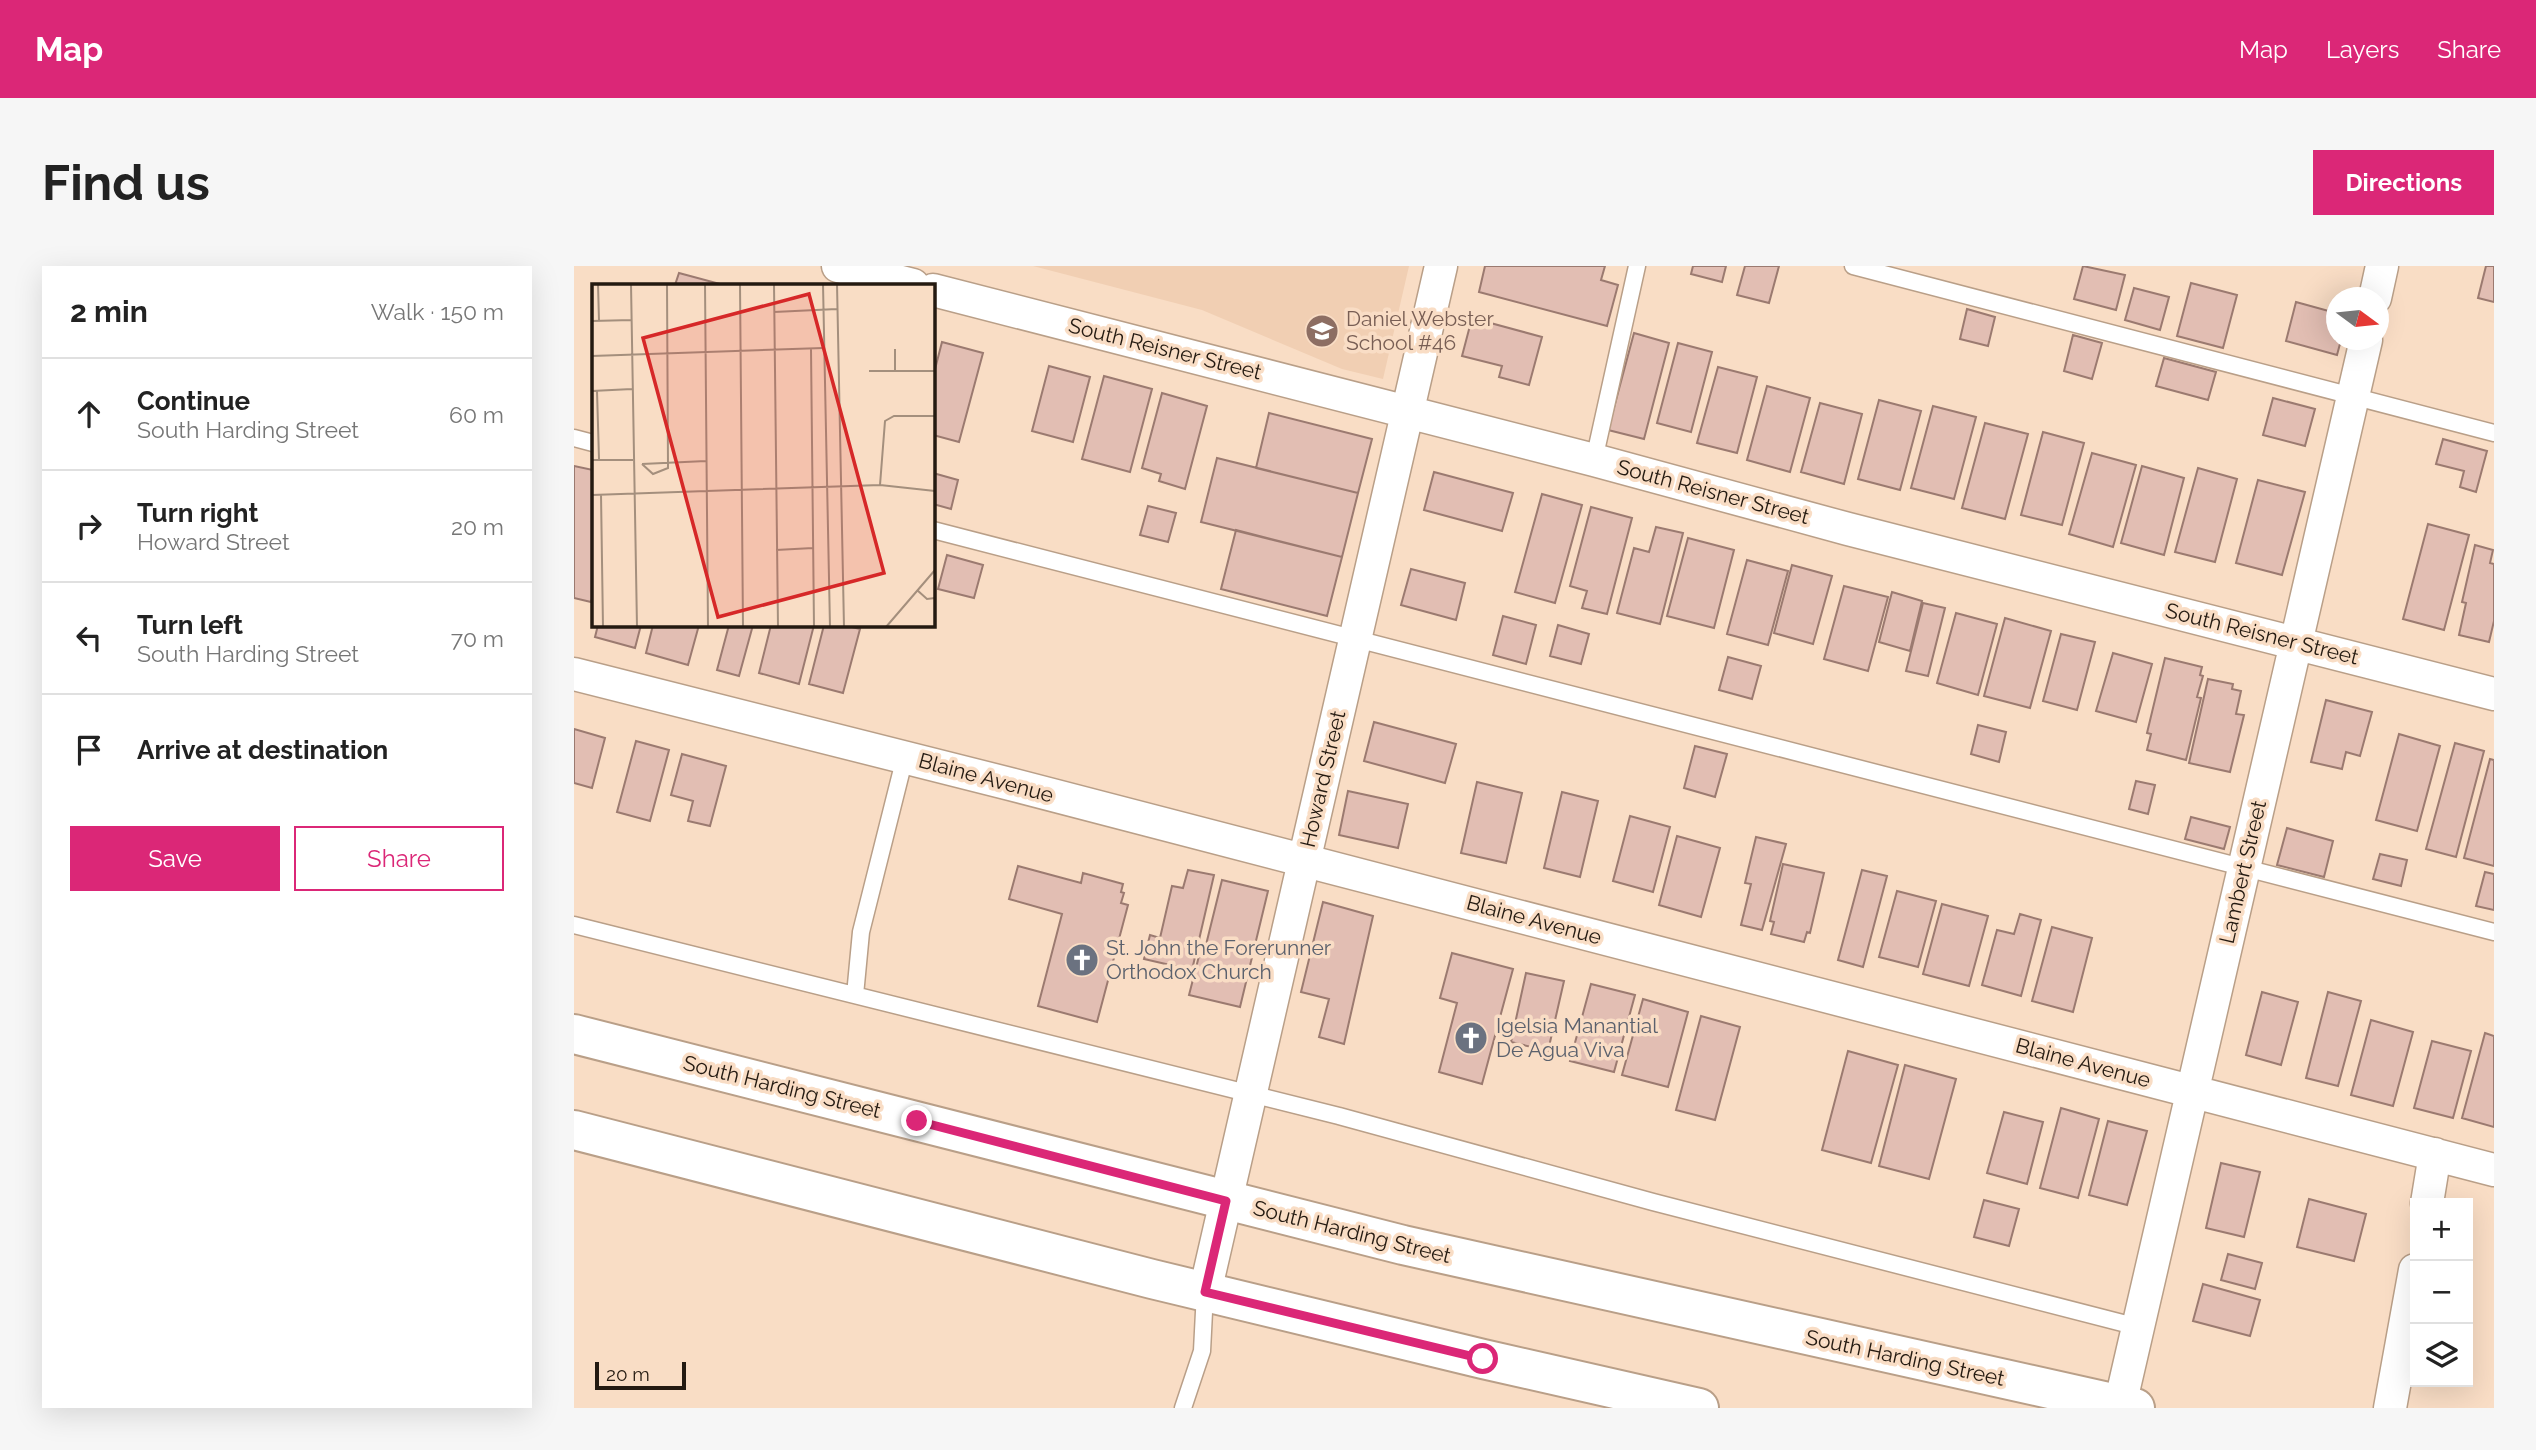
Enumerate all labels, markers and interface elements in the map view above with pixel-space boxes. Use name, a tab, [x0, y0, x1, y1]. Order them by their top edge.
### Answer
text: Map	[35, 30, 103, 69]
text: Map	[2239, 35, 2288, 64]
text: Layers	[2326, 35, 2399, 64]
text: Share	[2437, 35, 2501, 64]
button: Directions	[2313, 150, 2494, 215]
text: Find us	[42, 154, 210, 211]
inset map	[592, 284, 934, 626]
north arrow	[2326, 287, 2389, 350]
text: 2 min	[70, 294, 148, 329]
text: Walk · 150 m	[371, 298, 504, 325]
place label: Daniel Webster School #46	[1346, 306, 1494, 355]
street label: South Reisner Street	[1066, 312, 1264, 385]
school or university icon: Daniel Webster School #46	[1303, 312, 1341, 350]
text: Continue	[137, 386, 250, 416]
icon: ahead	[70, 395, 108, 433]
text: 60 m	[449, 401, 504, 428]
text: South Harding Street	[137, 416, 359, 443]
street label: South Reisner Street	[1614, 454, 1812, 529]
text: Turn right	[137, 498, 258, 528]
icon: right	[70, 507, 108, 545]
text: 20 m	[451, 513, 504, 540]
text: Howard Street	[137, 528, 290, 555]
street label: South Reisner Street	[2163, 597, 2361, 670]
text: Turn left	[137, 610, 243, 640]
icon: left	[70, 619, 108, 657]
text: 70 m	[451, 625, 504, 652]
text: South Harding Street	[137, 640, 359, 667]
street label: Howard Street	[1295, 708, 1350, 850]
icon: arrive	[70, 731, 108, 769]
text: Arrive at destination	[137, 735, 388, 765]
street label: Blaine Avenue	[916, 747, 1056, 808]
street label: Lambert Street	[2214, 798, 2271, 946]
button: Save	[70, 826, 280, 891]
button: Share	[294, 826, 504, 891]
street label: Blaine Avenue	[1464, 889, 1604, 950]
place label: St. John the Forerunner Orthodox Church	[1106, 935, 1332, 984]
church icon: St. John the Forerunner Orthodox Church	[1063, 941, 1101, 979]
place label: Igelsia Manantial De Agua Viva	[1496, 1013, 1658, 1062]
church icon: Igelsia Manantial De Agua Viva	[1452, 1019, 1490, 1057]
street label: Blaine Avenue	[2013, 1032, 2153, 1093]
street label: South Harding Street	[681, 1050, 883, 1123]
route end	[901, 1105, 932, 1136]
street label: South Harding Street	[1251, 1195, 1453, 1268]
map controls	[2410, 1198, 2473, 1387]
button: +	[2410, 1198, 2473, 1261]
button: −	[2410, 1261, 2473, 1324]
street label: South Harding Street	[1803, 1324, 2007, 1391]
button: layers	[2410, 1324, 2473, 1387]
route start	[1467, 1343, 1498, 1374]
scale bar	[595, 1359, 686, 1391]
text: 20 m	[606, 1363, 650, 1385]

